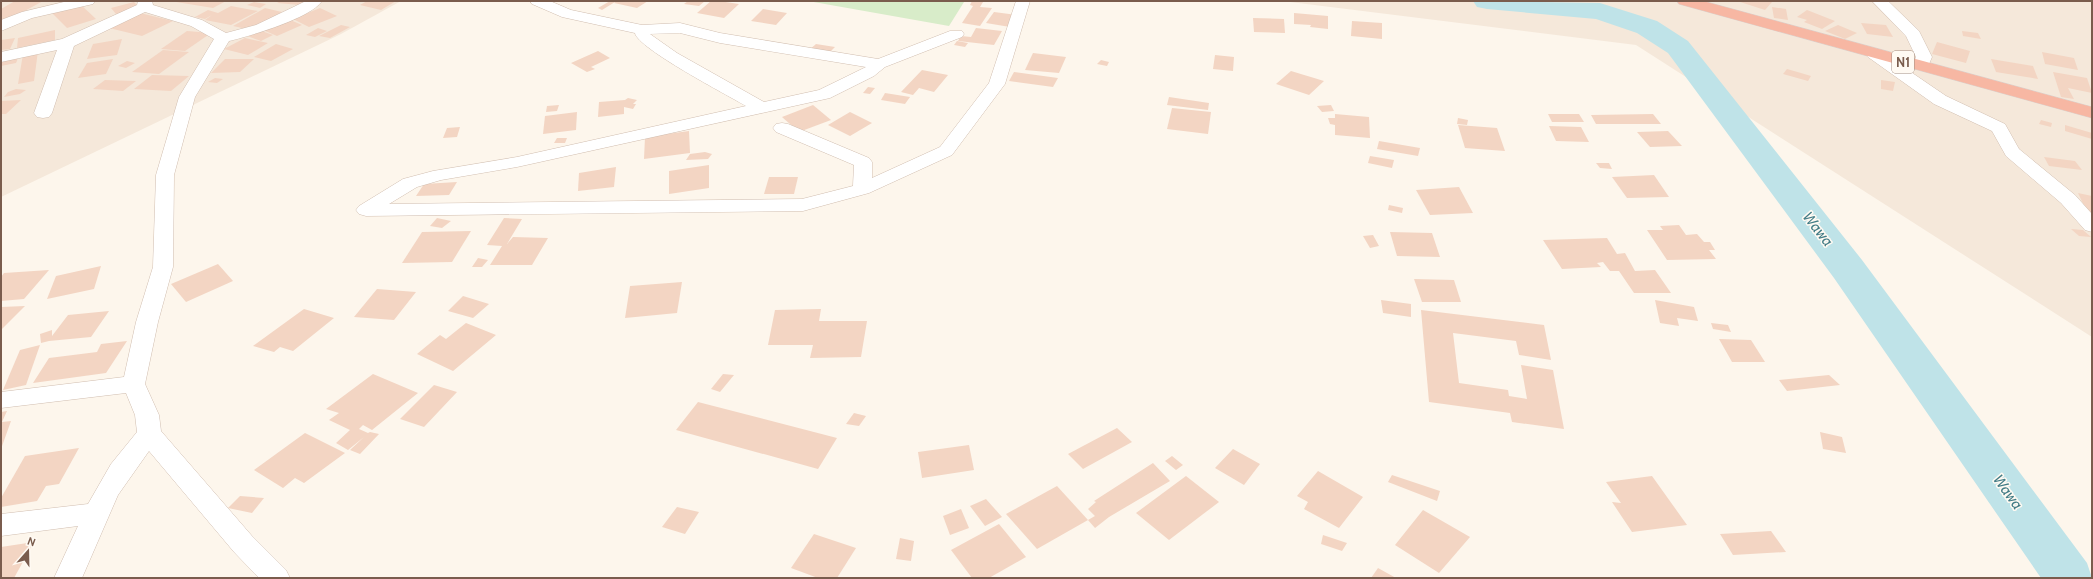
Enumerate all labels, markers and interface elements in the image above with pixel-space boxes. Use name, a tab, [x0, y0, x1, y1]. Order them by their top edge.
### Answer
road number: N1	[1892, 51, 1914, 73]
water label: Wawa	[1799, 208, 1837, 250]
water label: Wawa	[1989, 471, 2027, 513]
north arrow	[8, 531, 48, 571]
text: N	[25, 534, 37, 550]

